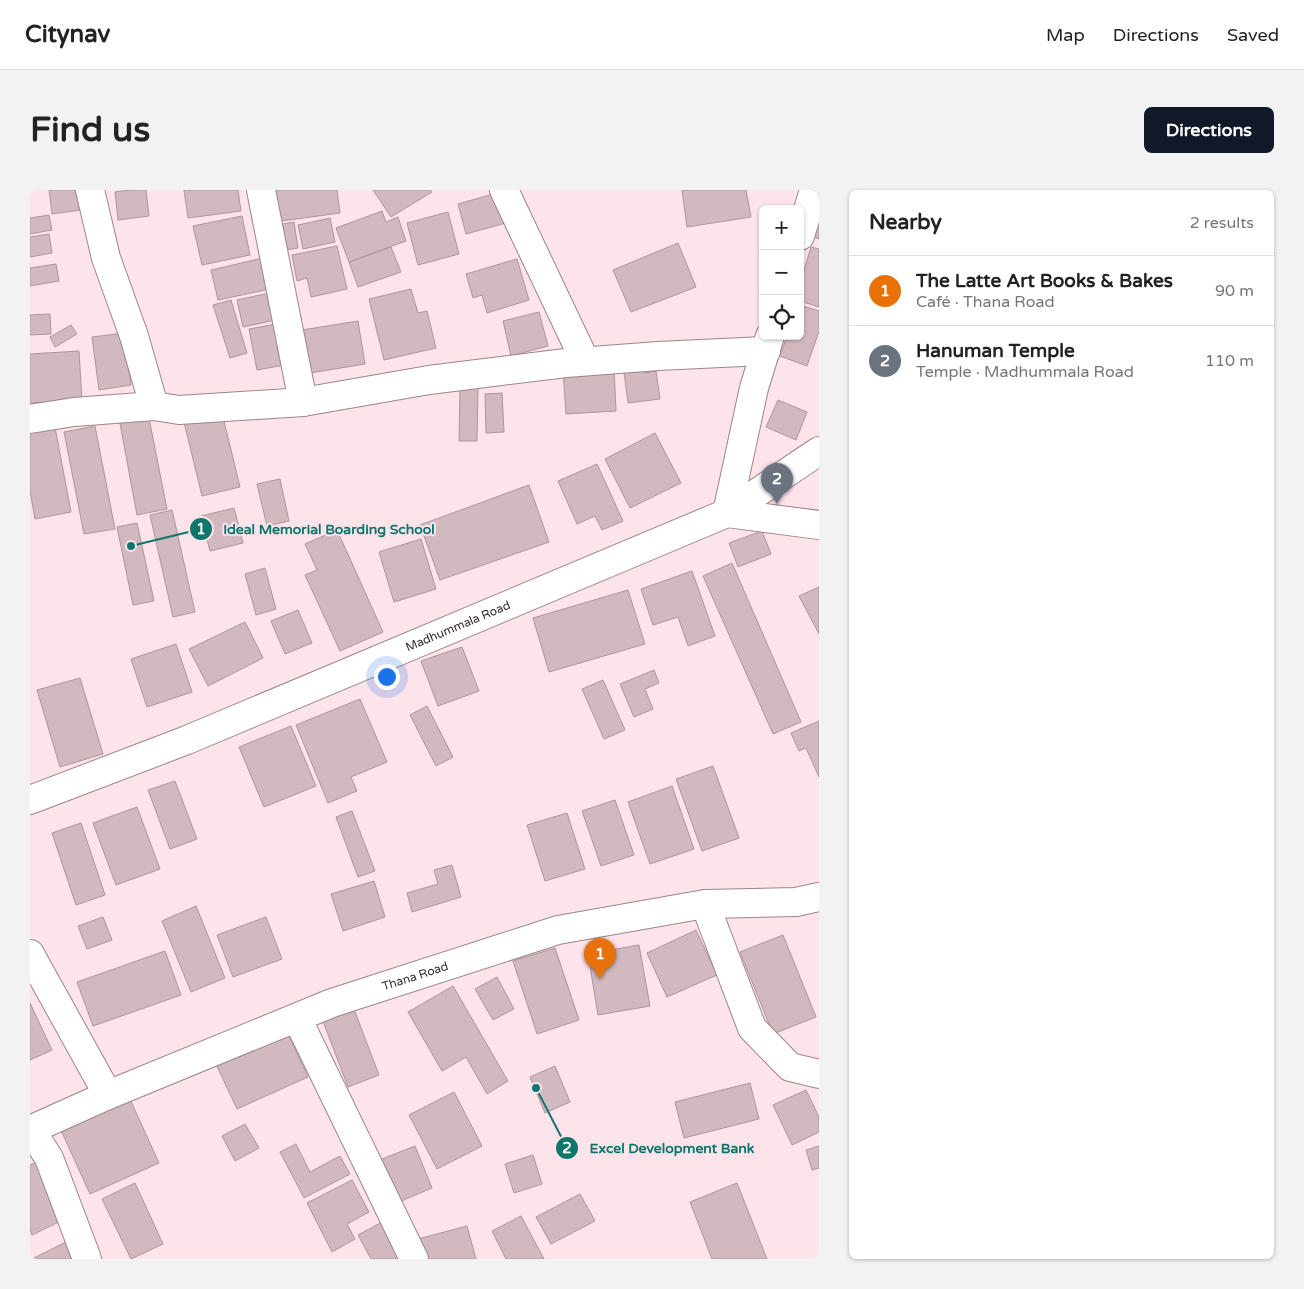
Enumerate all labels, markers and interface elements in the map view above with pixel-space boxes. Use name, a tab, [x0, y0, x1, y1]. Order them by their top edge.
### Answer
text: Citynav	[25, 20, 110, 49]
text: Map	[1046, 24, 1085, 46]
text: Directions	[1113, 24, 1199, 46]
text: Saved	[1227, 24, 1279, 46]
button: Directions	[1144, 107, 1274, 153]
text: Find us	[30, 109, 150, 151]
map controls	[759, 205, 804, 340]
button: +	[759, 205, 804, 250]
text: Nearby	[869, 210, 942, 235]
text: 2 results	[1190, 213, 1254, 233]
button: −	[759, 250, 804, 295]
text: The Latte Art Books & Bakes	[916, 270, 1173, 292]
text: 1	[880, 281, 890, 301]
text: 90 m	[1215, 281, 1254, 301]
text: Café · Thana Road	[916, 292, 1055, 312]
button: locate	[759, 295, 804, 340]
text: Hanuman Temple	[916, 340, 1075, 362]
text: 2	[880, 351, 890, 371]
text: 110 m	[1205, 351, 1254, 371]
text: Temple · Madhummala Road	[916, 362, 1134, 382]
pin: 2	[761, 463, 793, 504]
callout: Ideal Memorial Boarding School	[188, 515, 445, 544]
text: 1	[196, 520, 206, 538]
text: Ideal Memorial Boarding School	[223, 521, 435, 538]
street label: Madhummala Road	[403, 598, 512, 654]
your location	[374, 664, 400, 690]
pin: 1	[584, 938, 616, 979]
street label: Thana Road	[380, 959, 450, 993]
callout: Excel Development Bank	[555, 1134, 765, 1163]
text: 2	[562, 1139, 572, 1157]
text: Excel Development Bank	[590, 1140, 755, 1157]

